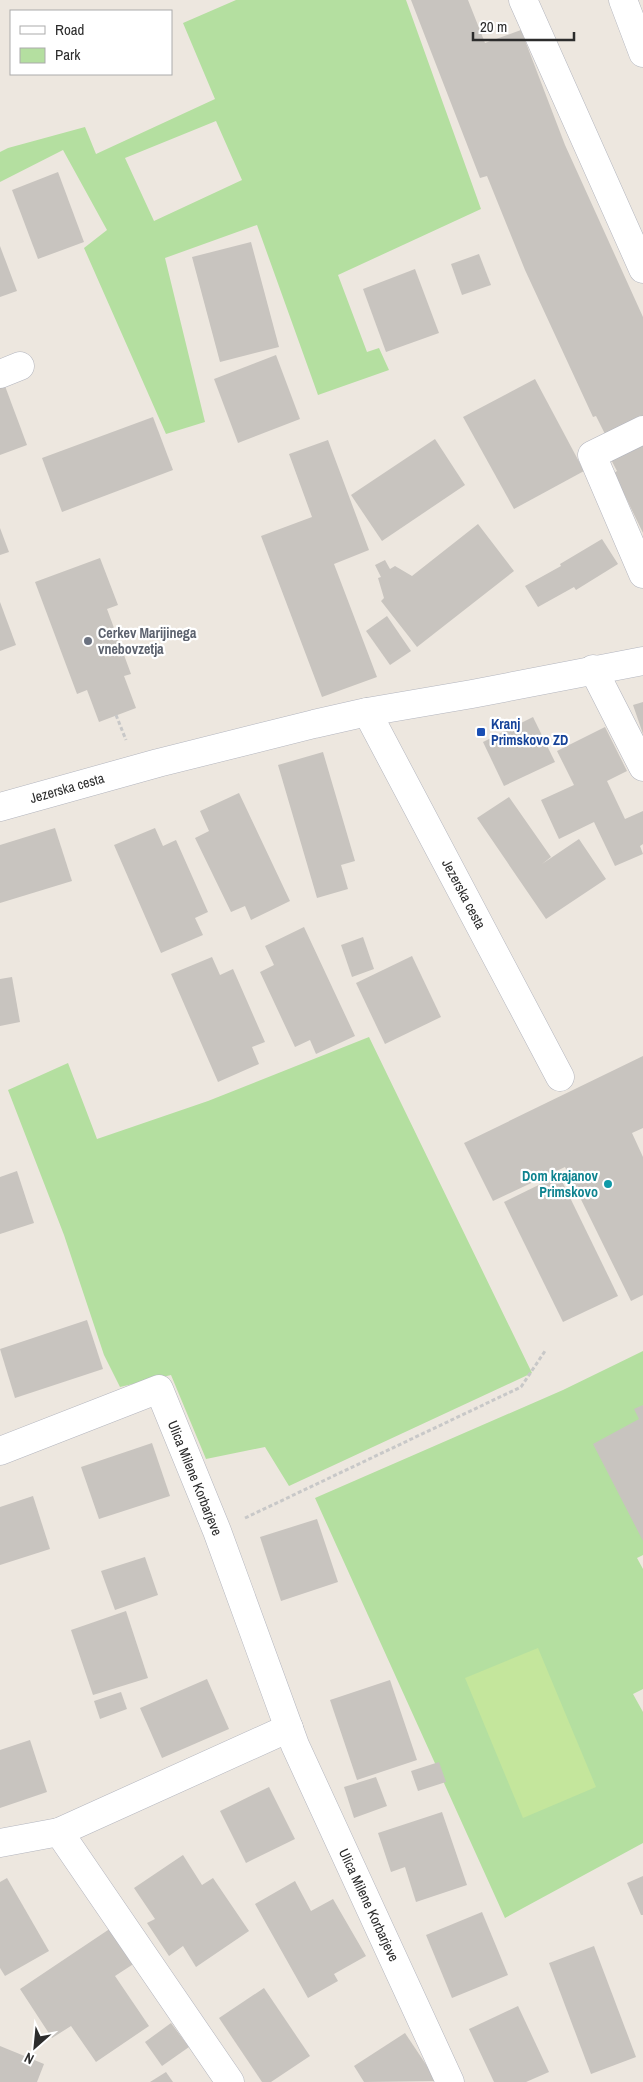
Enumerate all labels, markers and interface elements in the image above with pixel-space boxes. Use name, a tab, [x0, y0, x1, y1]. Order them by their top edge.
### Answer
legend	[10, 10, 172, 75]
scale bar	[473, 10, 574, 42]
text: 20 m	[480, 16, 507, 37]
text: Road	[55, 19, 84, 40]
text: Park	[55, 44, 81, 65]
place label: Cerkev Marijinega vnebovzetja	[98, 624, 197, 658]
marker: Cerkev Marijinega vnebovzetja	[82, 635, 94, 647]
place label: Kranj Primskovo ZD	[491, 715, 568, 749]
marker: Kranj Primskovo ZD	[475, 726, 487, 738]
street label: Jezerska cesta	[28, 769, 107, 807]
street label: Jezerska cesta	[438, 856, 490, 933]
place label: Dom krajanov Primskovo	[522, 1167, 599, 1201]
marker: Dom krajanov Primskovo	[602, 1178, 614, 1190]
street label: Ulica Milene Korbarjeve	[164, 1418, 226, 1538]
street label: Ulica Milene Korbarjeve	[335, 1846, 403, 1964]
north arrow	[10, 2022, 60, 2072]
text: N	[21, 2049, 37, 2068]

